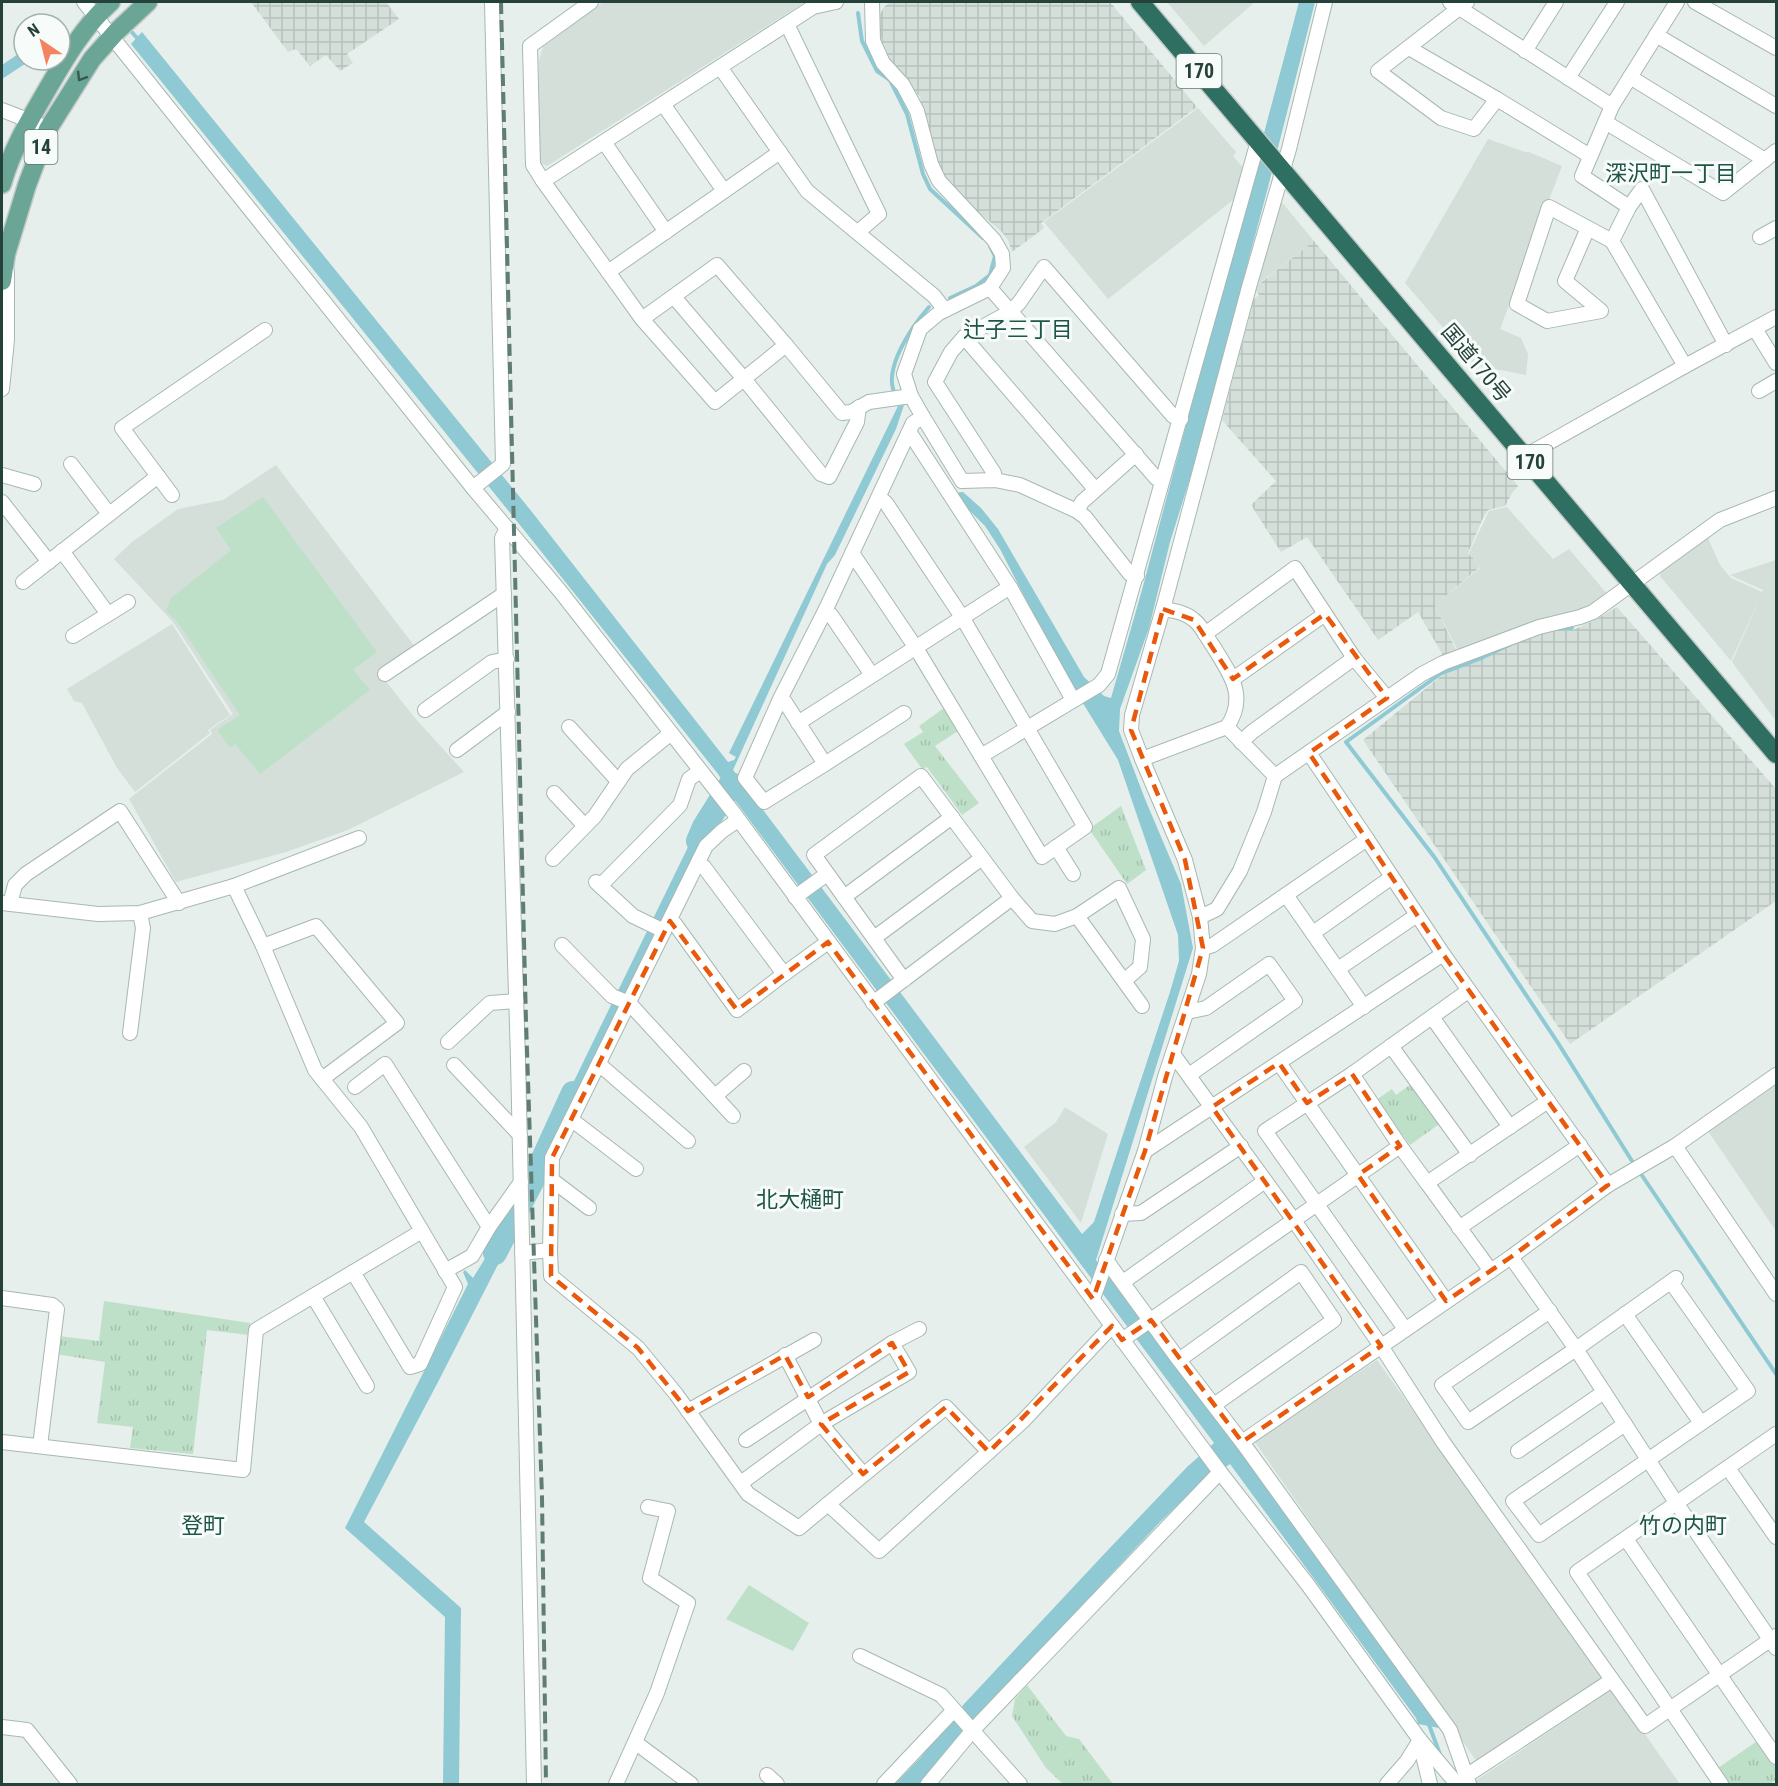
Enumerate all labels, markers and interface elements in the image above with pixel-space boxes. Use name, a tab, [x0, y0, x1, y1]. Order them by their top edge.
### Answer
north arrow	[12, 12, 72, 72]
text: N	[24, 20, 43, 41]
road number: 170	[1176, 54, 1222, 88]
one-way arrow	[77, 71, 89, 81]
road number: 14	[24, 130, 57, 164]
district label: 深沢町一丁目	[1605, 161, 1737, 186]
district label: 辻子三丁目	[963, 317, 1073, 342]
street label: 国道170号	[1437, 319, 1515, 407]
road number: 170	[1508, 445, 1552, 479]
district label: 北大樋町	[756, 1187, 844, 1212]
district label: 登町	[181, 1513, 225, 1538]
district label: 竹の内町	[1639, 1513, 1727, 1538]

